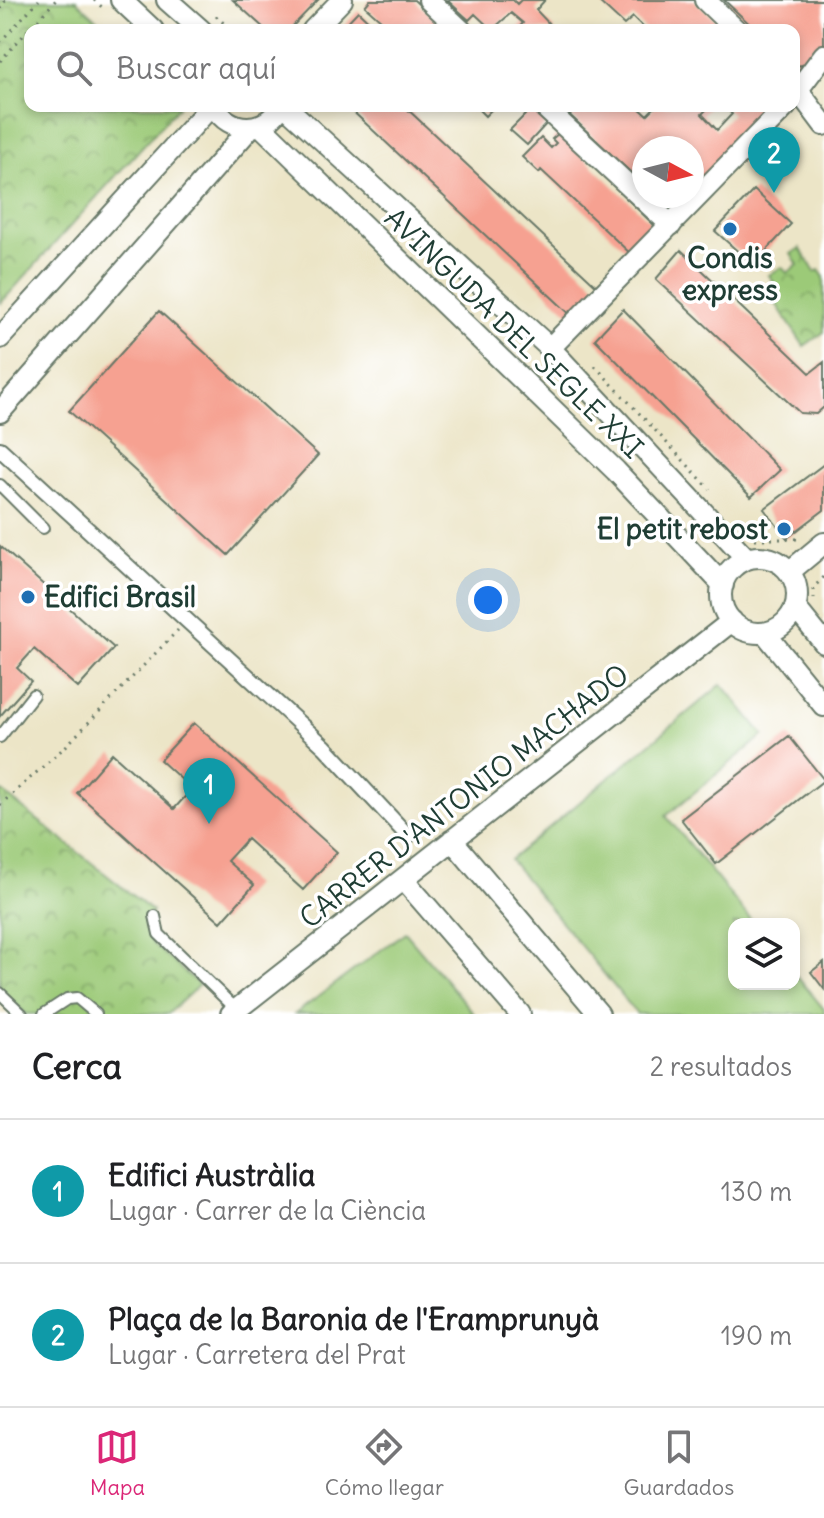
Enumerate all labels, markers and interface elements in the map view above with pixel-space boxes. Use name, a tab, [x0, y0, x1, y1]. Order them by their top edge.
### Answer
search box	[24, 24, 800, 112]
icon: search	[52, 46, 96, 90]
text: Buscar aquí	[116, 49, 276, 87]
pin: 2	[748, 127, 800, 193]
north arrow	[632, 136, 704, 208]
street label: AVINGUDA DEL SEGLE XXI	[377, 200, 651, 466]
marker: Condis express	[721, 220, 739, 238]
place label: Condis express	[682, 240, 778, 308]
place label: El petit rebost	[597, 511, 769, 547]
marker: El petit rebost	[775, 520, 793, 538]
place label: Edifici Brasil	[44, 579, 196, 615]
your location	[468, 580, 508, 620]
marker: Edifici Brasil	[19, 588, 37, 606]
street label: CARRER D'ANTONIO MACHADO	[292, 656, 636, 936]
pin: 1	[183, 758, 235, 824]
map controls	[728, 918, 800, 990]
button: layers	[728, 918, 800, 990]
text: Cerca	[32, 1045, 122, 1088]
text: 2 resultados	[650, 1050, 792, 1083]
text: Edifici Austràlia	[108, 1156, 315, 1194]
text: 1	[53, 1175, 63, 1208]
text: 130 m	[721, 1175, 792, 1208]
text: Lugar · Carrer de la Ciència	[108, 1194, 426, 1227]
text: Plaça de la Baronia de l'Eramprunyà	[108, 1300, 599, 1338]
text: 2	[51, 1319, 65, 1352]
text: 190 m	[721, 1319, 792, 1352]
text: Lugar · Carretera del Prat	[108, 1338, 406, 1371]
tab: Mapa	[90, 1425, 145, 1501]
tab: Cómo llegar	[325, 1425, 444, 1501]
tab: Guardados	[624, 1425, 734, 1501]

